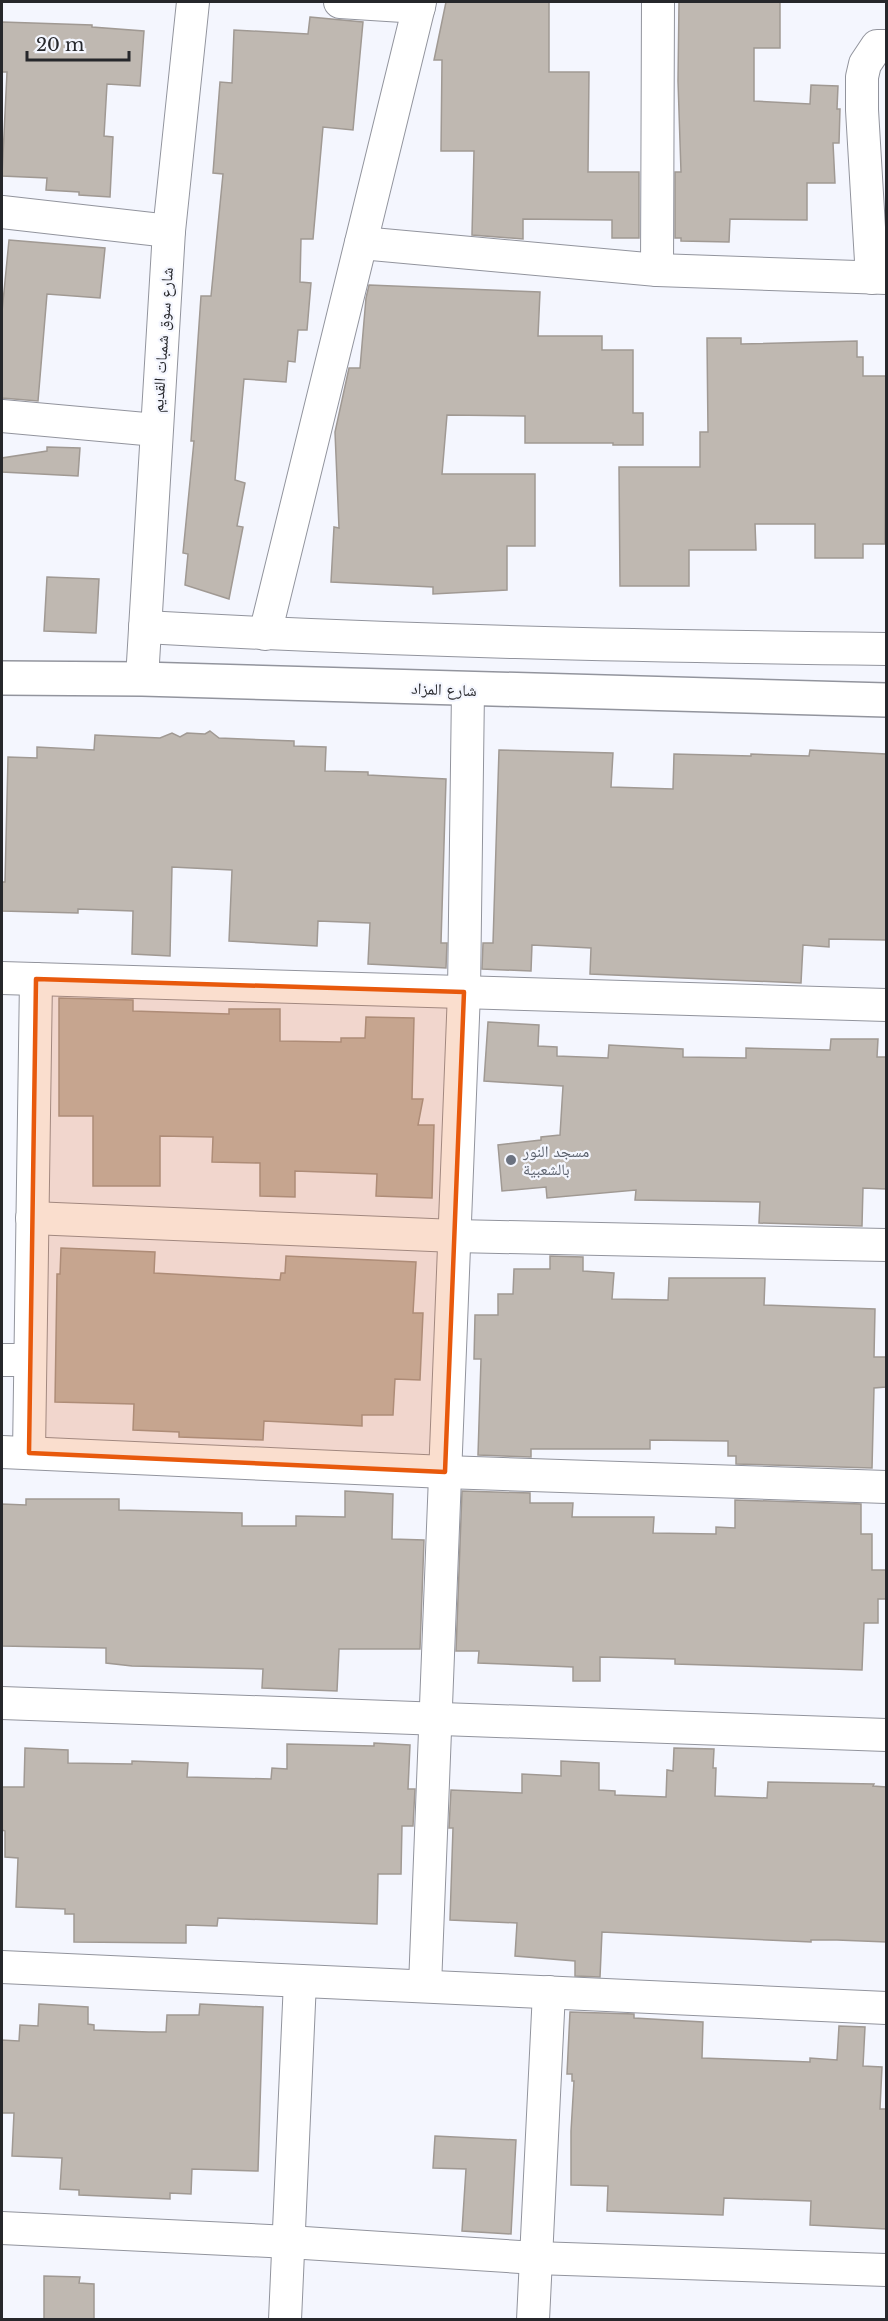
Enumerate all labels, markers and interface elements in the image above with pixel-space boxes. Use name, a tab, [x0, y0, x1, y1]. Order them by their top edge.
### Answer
scale bar	[27, 24, 129, 62]
text: 20 m	[36, 34, 84, 56]
street label: شارع سوق شمبات القديم	[147, 267, 178, 413]
street label: شارع المزاد	[411, 678, 477, 701]
place label: مسجد النور بالشعبية	[522, 1141, 589, 1179]
marker: مسجد النور بالشعبية	[504, 1153, 518, 1167]

